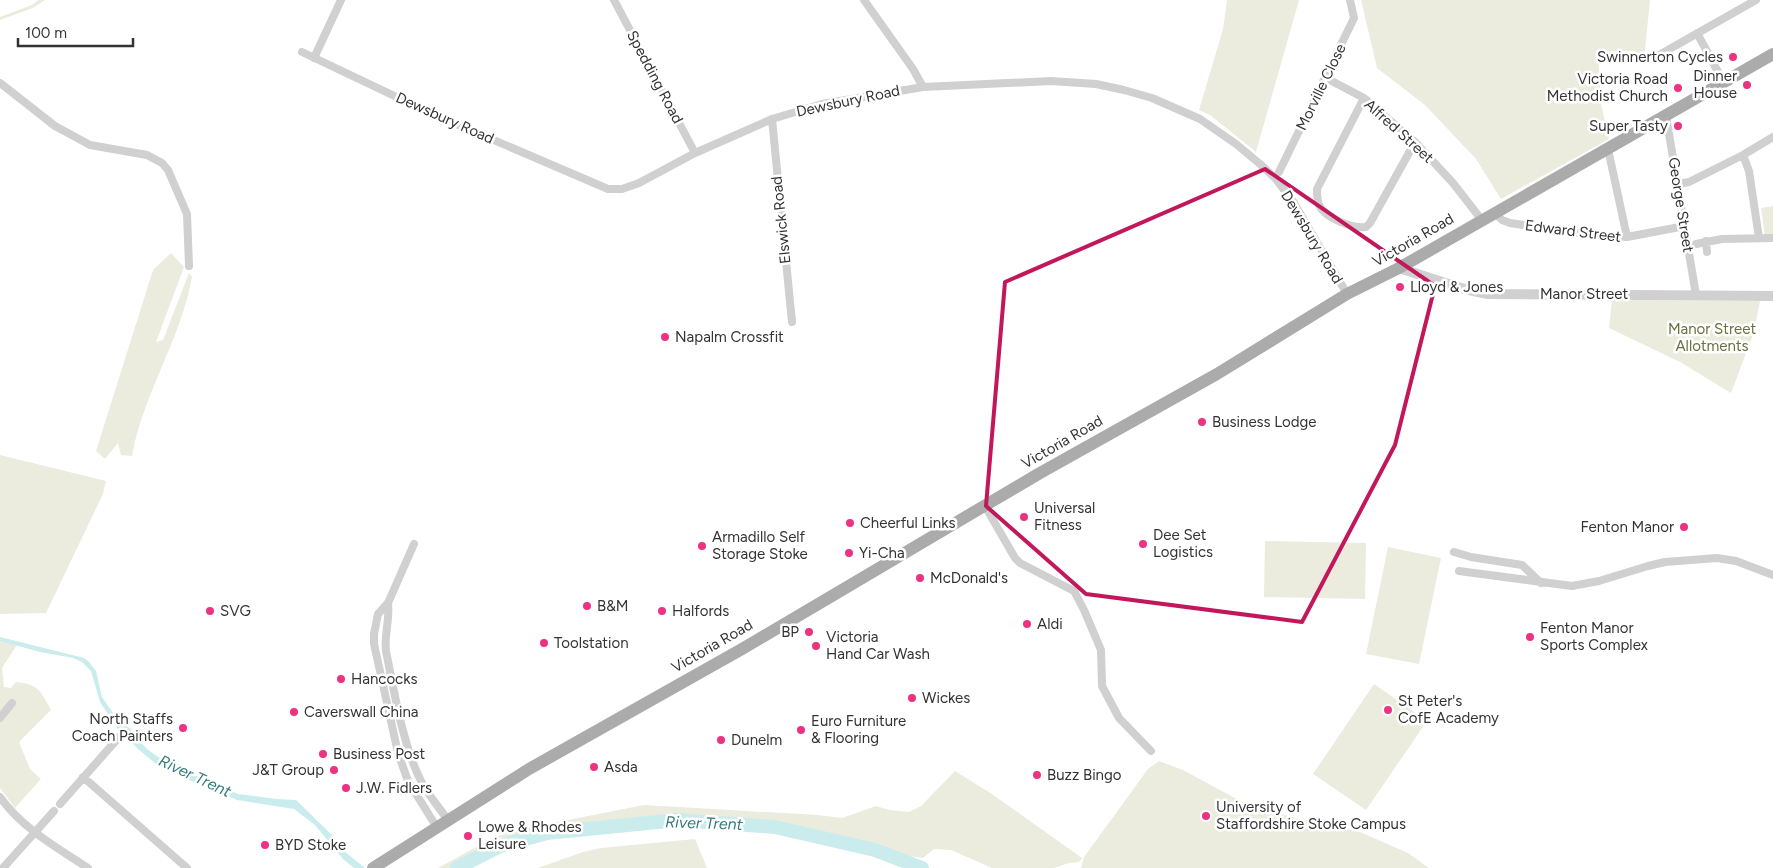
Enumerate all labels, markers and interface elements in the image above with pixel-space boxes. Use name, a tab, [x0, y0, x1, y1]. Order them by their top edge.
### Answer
scale bar	[18, 15, 132, 47]
text: 100 m	[25, 24, 67, 42]
street label: Spedding Road	[623, 27, 687, 127]
street label: Morville Close	[1292, 41, 1350, 133]
place label: Swinnerton Cycles	[1597, 48, 1723, 66]
marker: Swinnerton Cycles	[1727, 51, 1739, 63]
place label: Dinner House	[1693, 67, 1737, 102]
place label: Victoria Road Methodist Church	[1547, 70, 1668, 105]
marker: Dinner House	[1741, 79, 1753, 91]
street label: Dewsbury Road	[795, 81, 901, 121]
marker: Victoria Road Methodist Church	[1672, 82, 1684, 94]
street label: Dewsbury Road	[393, 88, 497, 148]
street label: Alfred Street	[1361, 95, 1437, 167]
place label: Super Tasty	[1589, 117, 1668, 135]
marker: Super Tasty	[1672, 120, 1684, 132]
street label: George Street	[1665, 156, 1697, 254]
street label: Elswick Road	[767, 175, 795, 265]
street label: Dewsbury Road	[1277, 187, 1347, 287]
street label: Victoria Road	[1369, 210, 1457, 270]
street label: Edward Street	[1524, 216, 1622, 246]
place label: Lloyd & Jones	[1410, 278, 1503, 296]
marker: Lloyd & Jones	[1394, 281, 1406, 293]
street label: Manor Street	[1540, 285, 1628, 303]
park label: Manor Street Allotments	[1668, 320, 1756, 355]
place label: Napalm Crossfit	[675, 328, 784, 346]
marker: Napalm Crossfit	[659, 331, 671, 343]
street label: Victoria Road	[1018, 412, 1106, 472]
place label: Business Lodge	[1212, 413, 1317, 431]
marker: Business Lodge	[1196, 416, 1208, 428]
place label: Universal Fitness	[1034, 499, 1095, 534]
marker: Universal Fitness	[1018, 511, 1030, 523]
place label: Cheerful Links	[860, 514, 955, 532]
marker: Cheerful Links	[844, 517, 856, 529]
place label: Fenton Manor	[1580, 518, 1674, 536]
marker: Fenton Manor	[1678, 521, 1690, 533]
place label: Dee Set Logistics	[1153, 526, 1213, 561]
place label: Armadillo Self Storage Stoke	[712, 528, 808, 563]
marker: Dee Set Logistics	[1137, 538, 1149, 550]
marker: Armadillo Self Storage Stoke	[696, 540, 708, 552]
place label: Yi-Cha	[859, 544, 905, 562]
marker: Yi-Cha	[843, 547, 855, 559]
place label: McDonald's	[930, 569, 1008, 587]
marker: McDonald's	[914, 572, 926, 584]
place label: B&M	[597, 597, 629, 615]
marker: B&M	[581, 600, 593, 612]
place label: SVG	[220, 602, 251, 620]
place label: Halfords	[672, 602, 729, 620]
marker: SVG	[204, 605, 216, 617]
marker: Halfords	[656, 605, 668, 617]
place label: Aldi	[1037, 615, 1063, 633]
street label: Victoria Road	[668, 616, 756, 676]
marker: Aldi	[1021, 618, 1033, 630]
place label: Fenton Manor Sports Complex	[1540, 619, 1648, 654]
place label: BP	[781, 623, 799, 641]
marker: BP	[803, 626, 815, 638]
place label: Victoria Hand Car Wash	[826, 628, 930, 663]
marker: Fenton Manor Sports Complex	[1524, 631, 1536, 643]
place label: Toolstation	[554, 634, 629, 652]
marker: Toolstation	[538, 637, 550, 649]
marker: Victoria Hand Car Wash	[810, 640, 822, 652]
place label: Hancocks	[351, 670, 417, 688]
marker: Hancocks	[335, 673, 347, 685]
place label: Wickes	[922, 689, 970, 707]
marker: Wickes	[906, 692, 918, 704]
place label: St Peter's CofE Academy	[1398, 692, 1499, 727]
place label: Caverswall China	[304, 703, 418, 721]
marker: St Peter's CofE Academy	[1382, 704, 1394, 716]
marker: Caverswall China	[288, 706, 300, 718]
place label: North Staffs Coach Painters	[72, 710, 173, 745]
place label: Euro Furniture & Flooring	[811, 712, 906, 747]
marker: North Staffs Coach Painters	[177, 722, 189, 734]
marker: Euro Furniture & Flooring	[795, 724, 807, 736]
place label: Dunelm	[731, 731, 782, 749]
marker: Dunelm	[715, 734, 727, 746]
place label: Business Post	[333, 745, 425, 763]
marker: Business Post	[317, 748, 329, 760]
water label: River Trent	[156, 751, 235, 801]
place label: Asda	[604, 758, 638, 776]
place label: J&T Group	[252, 761, 324, 779]
marker: Asda	[588, 761, 600, 773]
marker: J&T Group	[328, 764, 340, 776]
place label: Buzz Bingo	[1047, 766, 1122, 784]
marker: Buzz Bingo	[1031, 769, 1043, 781]
place label: J.W. Fidlers	[356, 779, 432, 797]
marker: J.W. Fidlers	[340, 782, 352, 794]
place label: University of Staffordshire Stoke Campus	[1216, 798, 1406, 833]
marker: University of Staffordshire Stoke Campus	[1200, 810, 1212, 822]
water label: River Trent	[665, 812, 744, 834]
place label: Lowe & Rhodes Leisure	[478, 818, 582, 853]
marker: Lowe & Rhodes Leisure	[462, 830, 474, 842]
place label: BYD Stoke	[275, 836, 346, 854]
marker: BYD Stoke	[259, 839, 271, 851]

